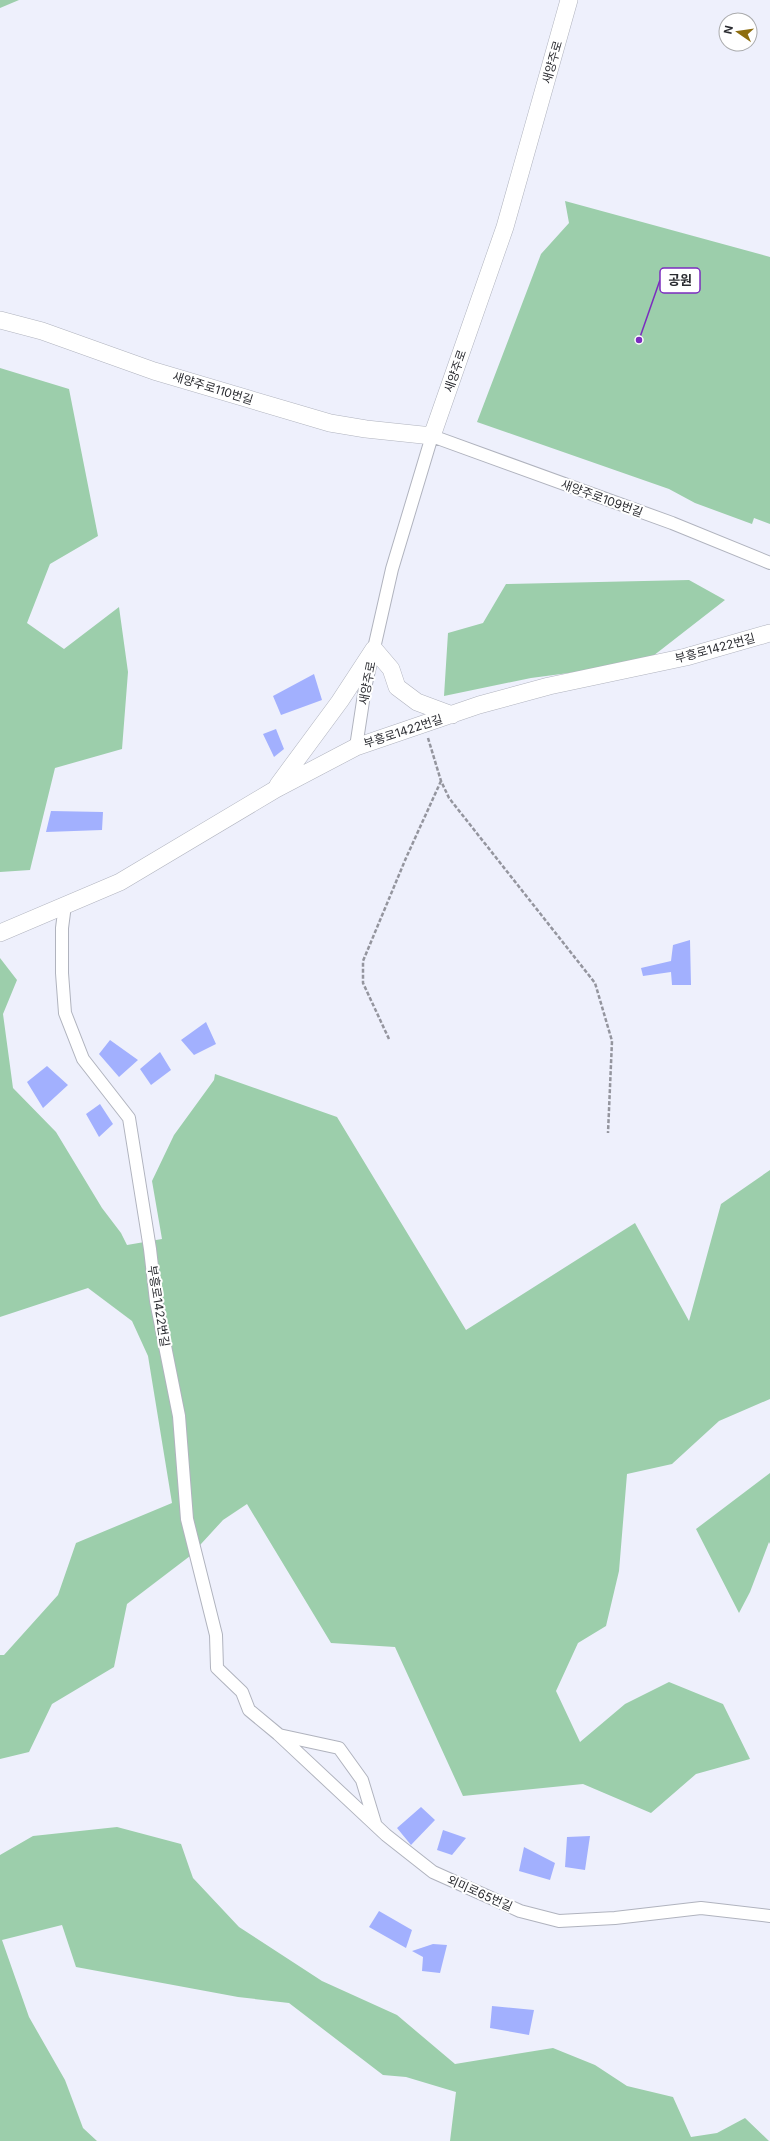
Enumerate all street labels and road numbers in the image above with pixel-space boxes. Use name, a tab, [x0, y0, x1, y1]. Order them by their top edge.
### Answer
street label: 새양주로	[539, 39, 565, 85]
street label: 새양주로	[441, 348, 469, 394]
street label: 새양주로110번길	[171, 369, 255, 407]
street label: 새양주로109번길	[559, 476, 645, 520]
street label: 부흥로1422번길	[673, 630, 757, 666]
street label: 새양주로	[355, 660, 379, 706]
street label: 부흥로1422번길	[361, 711, 445, 751]
street label: 부흥로1422번길	[145, 1264, 173, 1348]
street label: 외미로65번길	[445, 1872, 515, 1914]

